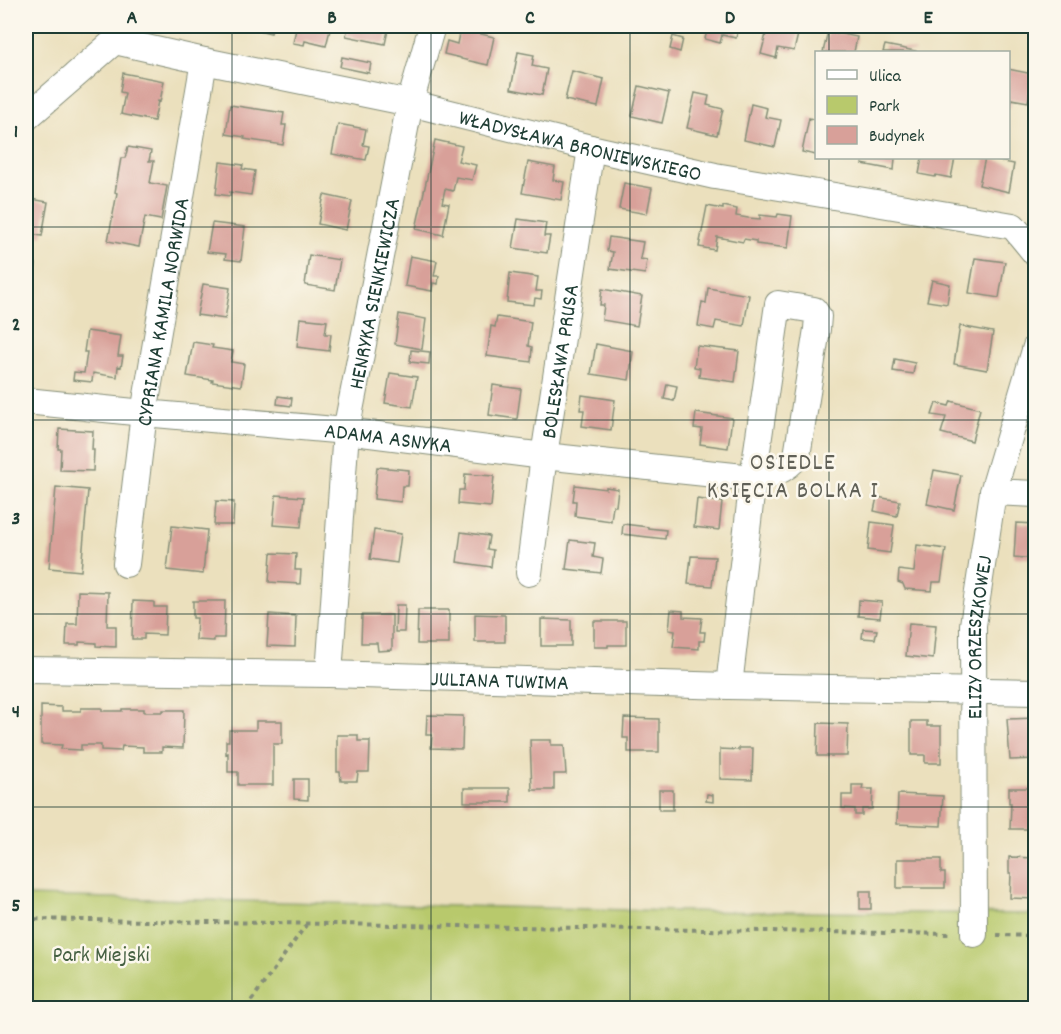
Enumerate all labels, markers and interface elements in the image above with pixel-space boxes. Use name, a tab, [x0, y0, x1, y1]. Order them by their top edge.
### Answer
text: A	[127, 5, 138, 33]
text: B	[327, 5, 337, 33]
text: C	[525, 5, 535, 33]
text: D	[725, 5, 736, 33]
text: E	[923, 5, 933, 33]
legend	[815, 51, 1010, 159]
text: Ulica	[869, 65, 901, 90]
text: Park	[869, 95, 900, 120]
street label: WŁADYSŁAWA BRONIEWSKIEGO	[455, 104, 704, 192]
text: 1	[14, 119, 18, 147]
text: Budynek	[869, 125, 925, 150]
street label: CYPRIANA KAMILA NORWIDA	[131, 195, 199, 428]
street label: HENRYKA SIENKIEWICZA	[342, 195, 410, 392]
street label: BOLESŁAWA PRUSA	[535, 282, 589, 441]
text: 2	[12, 312, 20, 340]
street label: ADAMA ASNYKA	[323, 417, 453, 463]
district label: OSIEDLE KSIĘCIA BOLKA I	[707, 447, 879, 509]
text: 3	[12, 506, 20, 534]
street label: ELIZY ORZESZKOWEJ	[961, 554, 1002, 719]
street label: JULIANA TUWIMA	[430, 665, 569, 700]
text: 4	[12, 699, 20, 727]
text: 5	[11, 893, 21, 921]
park label: Park Miejski	[52, 941, 150, 972]

